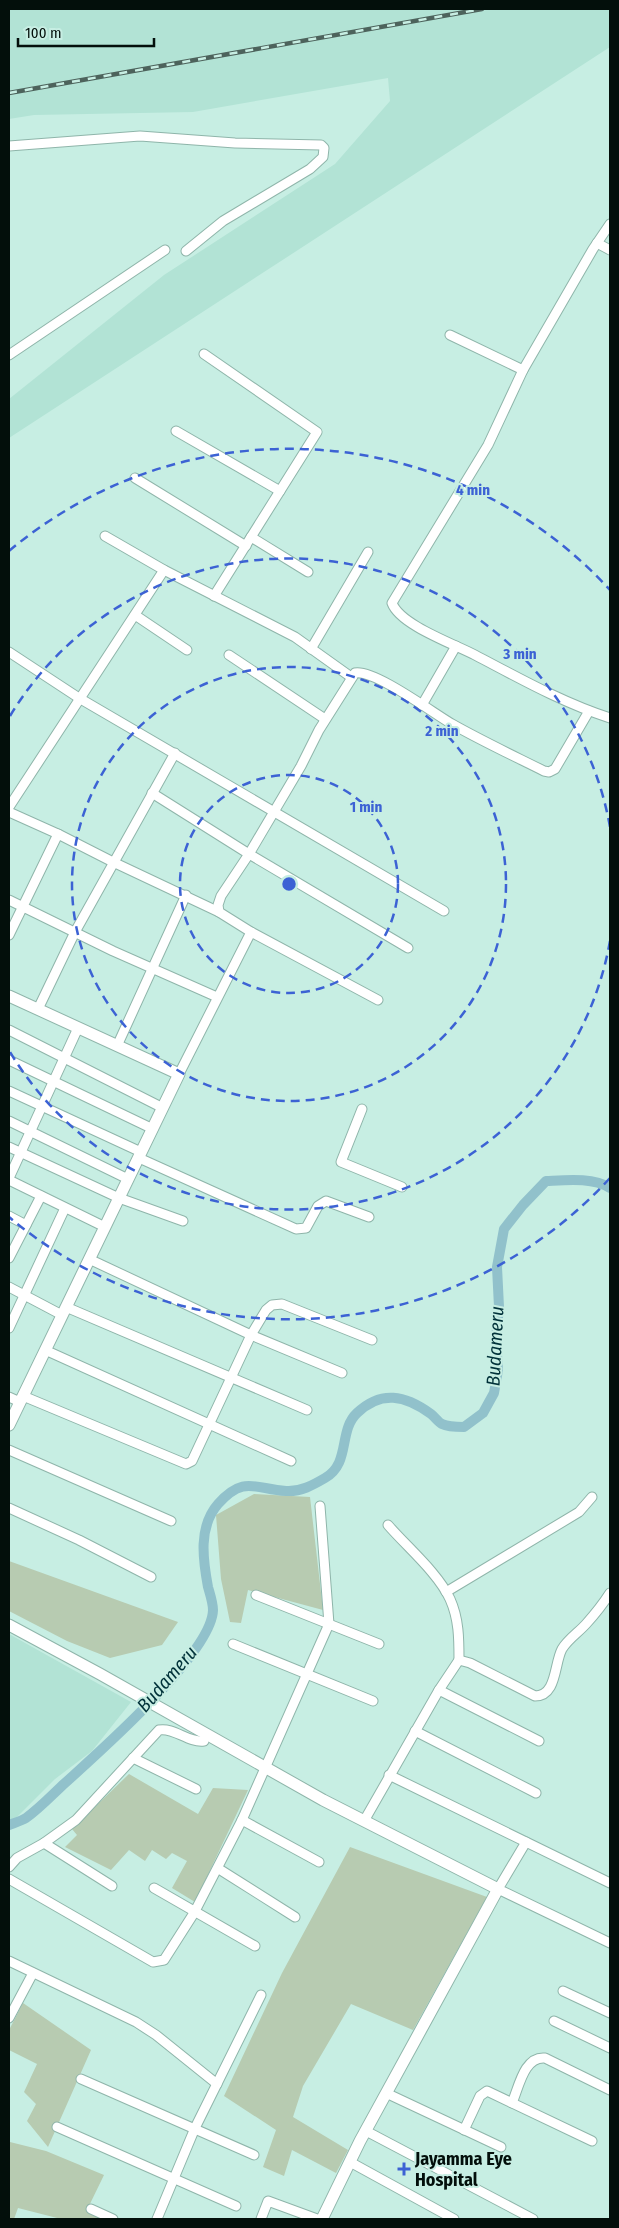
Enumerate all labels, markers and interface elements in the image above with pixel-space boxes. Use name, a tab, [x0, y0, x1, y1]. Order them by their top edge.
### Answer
scale bar	[18, 15, 154, 47]
text: 100 m	[25, 24, 62, 42]
text: 4 min	[456, 481, 490, 499]
text: 3 min	[502, 645, 537, 663]
text: 2 min	[424, 722, 459, 740]
text: 1 min	[350, 798, 382, 816]
centre of rings	[280, 875, 298, 893]
water label: Budameru	[481, 1305, 509, 1387]
water label: Budameru	[132, 1641, 202, 1717]
place label: Jayamma Eye Hospital	[414, 2148, 512, 2191]
marker: Jayamma Eye Hospital	[397, 2162, 411, 2176]

